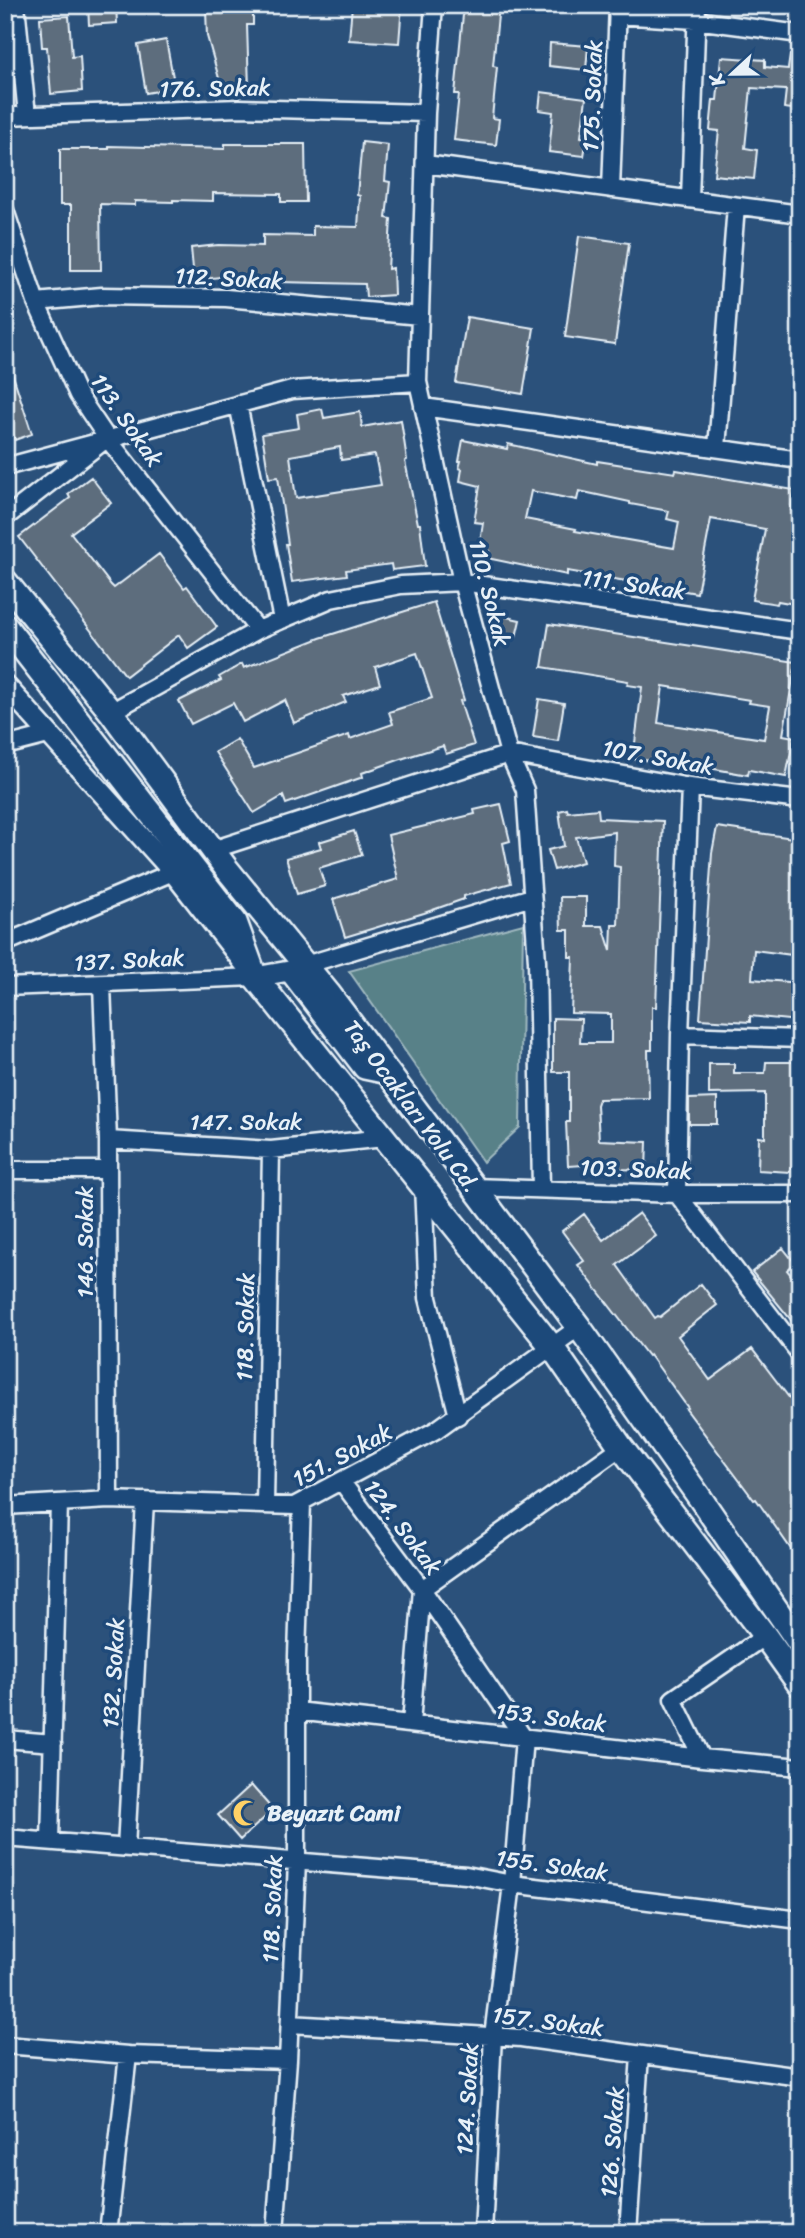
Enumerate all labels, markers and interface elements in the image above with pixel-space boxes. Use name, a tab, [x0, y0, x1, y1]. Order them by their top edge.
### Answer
north arrow	[696, 38, 766, 108]
street label: 175. Sokak	[570, 39, 615, 153]
street label: 176. Sokak	[159, 67, 271, 110]
text: K	[699, 67, 735, 93]
street label: 112. Sokak	[174, 255, 284, 302]
street label: 113. Sokak	[79, 365, 174, 476]
street label: 110. Sokak	[456, 535, 523, 651]
street label: 111. Sokak	[579, 557, 689, 612]
street label: 107. Sokak	[599, 728, 717, 787]
street label: 137. Sokak	[73, 937, 185, 984]
street label: Taş Ocakları Yolu Cd.	[332, 1010, 491, 1202]
street label: 147. Sokak	[190, 1102, 302, 1143]
street label: 103. Sokak	[579, 1147, 693, 1192]
street label: 146. Sokak	[65, 1186, 106, 1298]
street label: 118. Sokak	[224, 1272, 267, 1382]
street label: 151. Sokak	[285, 1412, 400, 1499]
street label: 124. Sokak	[352, 1470, 453, 1585]
street label: 132. Sokak	[90, 1617, 137, 1729]
street label: 153. Sokak	[493, 1690, 609, 1745]
place label: Beyazıt Cami	[267, 1793, 402, 1834]
mosque icon: Beyazıt Cami	[231, 1798, 261, 1828]
street label: 155. Sokak	[493, 1837, 611, 1894]
street label: 118. Sokak	[250, 1854, 295, 1964]
street label: 157. Sokak	[490, 1994, 606, 2049]
street label: 124. Sokak	[444, 2042, 491, 2156]
street label: 126. Sokak	[588, 2085, 637, 2199]

